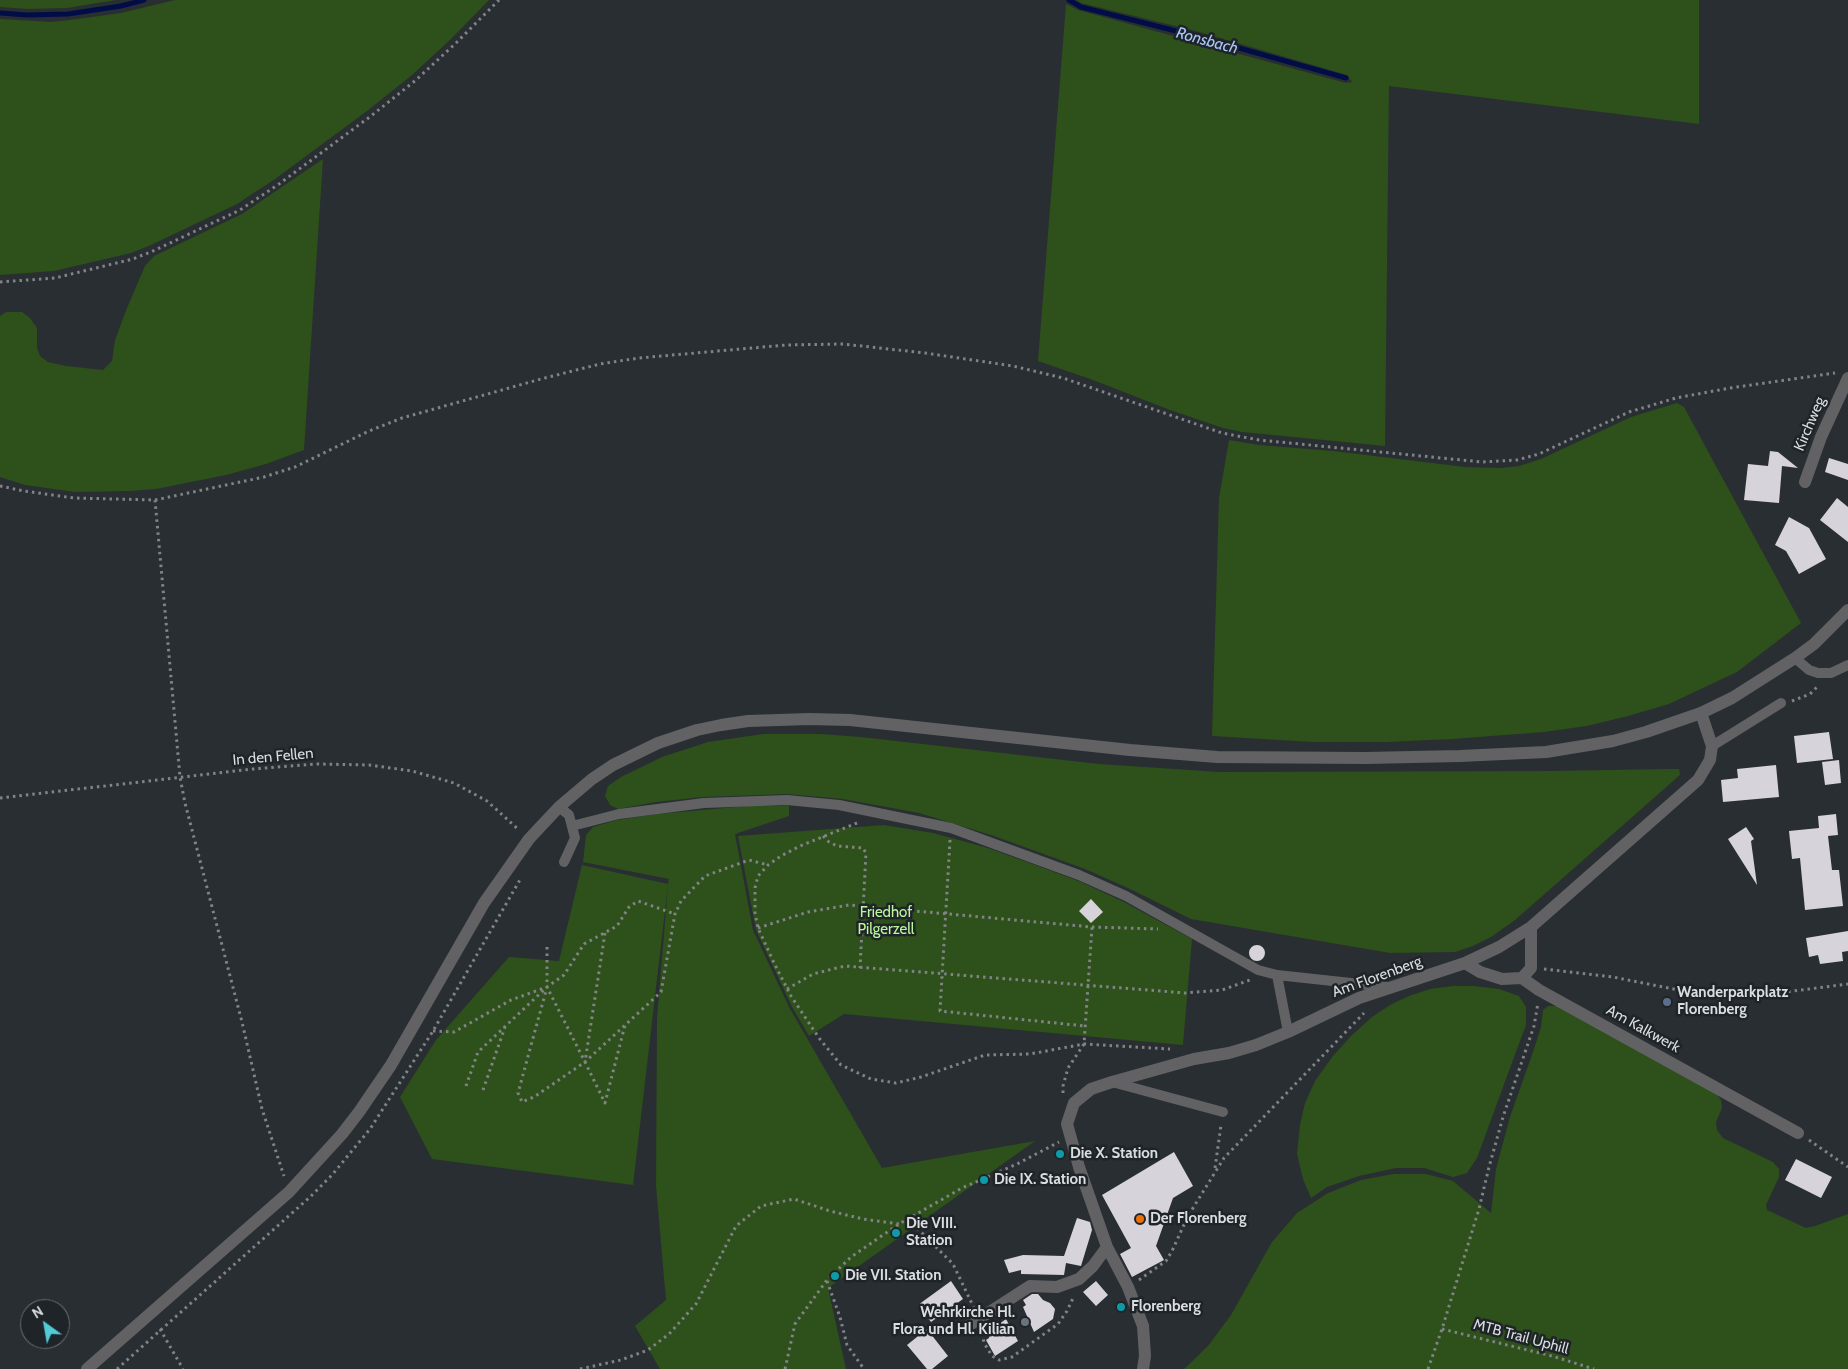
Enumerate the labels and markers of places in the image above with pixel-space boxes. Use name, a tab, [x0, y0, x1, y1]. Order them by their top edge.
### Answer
place label: Wanderparkplatz Florenberg	[1677, 984, 1788, 1019]
marker: Wanderparkplatz Florenberg	[1661, 996, 1673, 1008]
place label: Die X. Station	[1070, 1145, 1158, 1163]
marker: Die X. Station	[1054, 1148, 1066, 1160]
place label: Die IX. Station	[994, 1171, 1086, 1189]
marker: Die IX. Station	[978, 1174, 990, 1186]
place label: Der Florenberg	[1150, 1210, 1246, 1228]
marker: Der Florenberg	[1134, 1213, 1146, 1225]
place label: Die VIII. Station	[906, 1215, 957, 1250]
marker: Die VIII. Station	[890, 1227, 902, 1239]
place label: Die VII. Station	[845, 1267, 941, 1285]
marker: Die VII. Station	[829, 1270, 841, 1282]
place label: Florenberg	[1131, 1298, 1201, 1316]
marker: Florenberg	[1115, 1301, 1127, 1313]
place label: Wehrkirche Hl. Flora und Hl. Kilian	[892, 1304, 1015, 1339]
marker: Wehrkirche Hl. Flora und Hl. Kilian	[1019, 1316, 1031, 1328]

